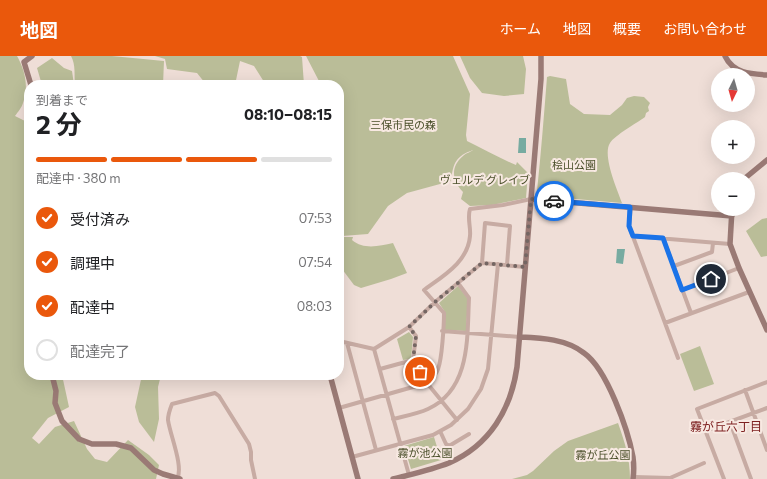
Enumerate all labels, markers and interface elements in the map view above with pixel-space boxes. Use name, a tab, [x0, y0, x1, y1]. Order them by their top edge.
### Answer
text: 地図	[20, 18, 58, 41]
text: ホーム	[499, 20, 541, 37]
text: 地図	[563, 20, 591, 37]
text: 概要	[613, 20, 641, 37]
text: お問い合わせ	[663, 20, 747, 37]
north arrow	[711, 68, 755, 112]
map controls	[711, 68, 755, 216]
text: 到着まで	[36, 92, 88, 108]
text: 08:10–08:15	[244, 105, 332, 123]
text: 2 分	[36, 108, 82, 139]
park label: 三保市民の森	[370, 118, 436, 131]
button: +	[711, 120, 755, 164]
park label: 桧山公園	[552, 158, 596, 171]
text: 配達中 · 380 m	[36, 170, 121, 186]
button: −	[711, 172, 755, 216]
park label: ヴェルデ グレイブ	[440, 173, 530, 186]
courier	[534, 181, 574, 221]
icon: car	[543, 190, 565, 212]
icon: check	[36, 207, 58, 229]
text: 受付済み	[70, 210, 130, 228]
text: 07:53	[299, 210, 332, 226]
icon: check	[36, 251, 58, 273]
text: 調理中	[70, 254, 115, 272]
text: 07:54	[298, 254, 332, 270]
pin	[694, 262, 728, 296]
icon: home	[700, 268, 722, 290]
icon: check	[36, 295, 58, 317]
text: 配達中	[70, 298, 115, 316]
text: 08:03	[297, 298, 332, 314]
text: 配達完了	[70, 342, 130, 360]
pin	[403, 355, 437, 389]
icon: bag	[409, 361, 431, 383]
district label: 霧が丘六丁目	[690, 419, 762, 433]
park label: 霧が池公園	[398, 446, 453, 459]
park label: 霧が丘公園	[576, 448, 631, 461]

